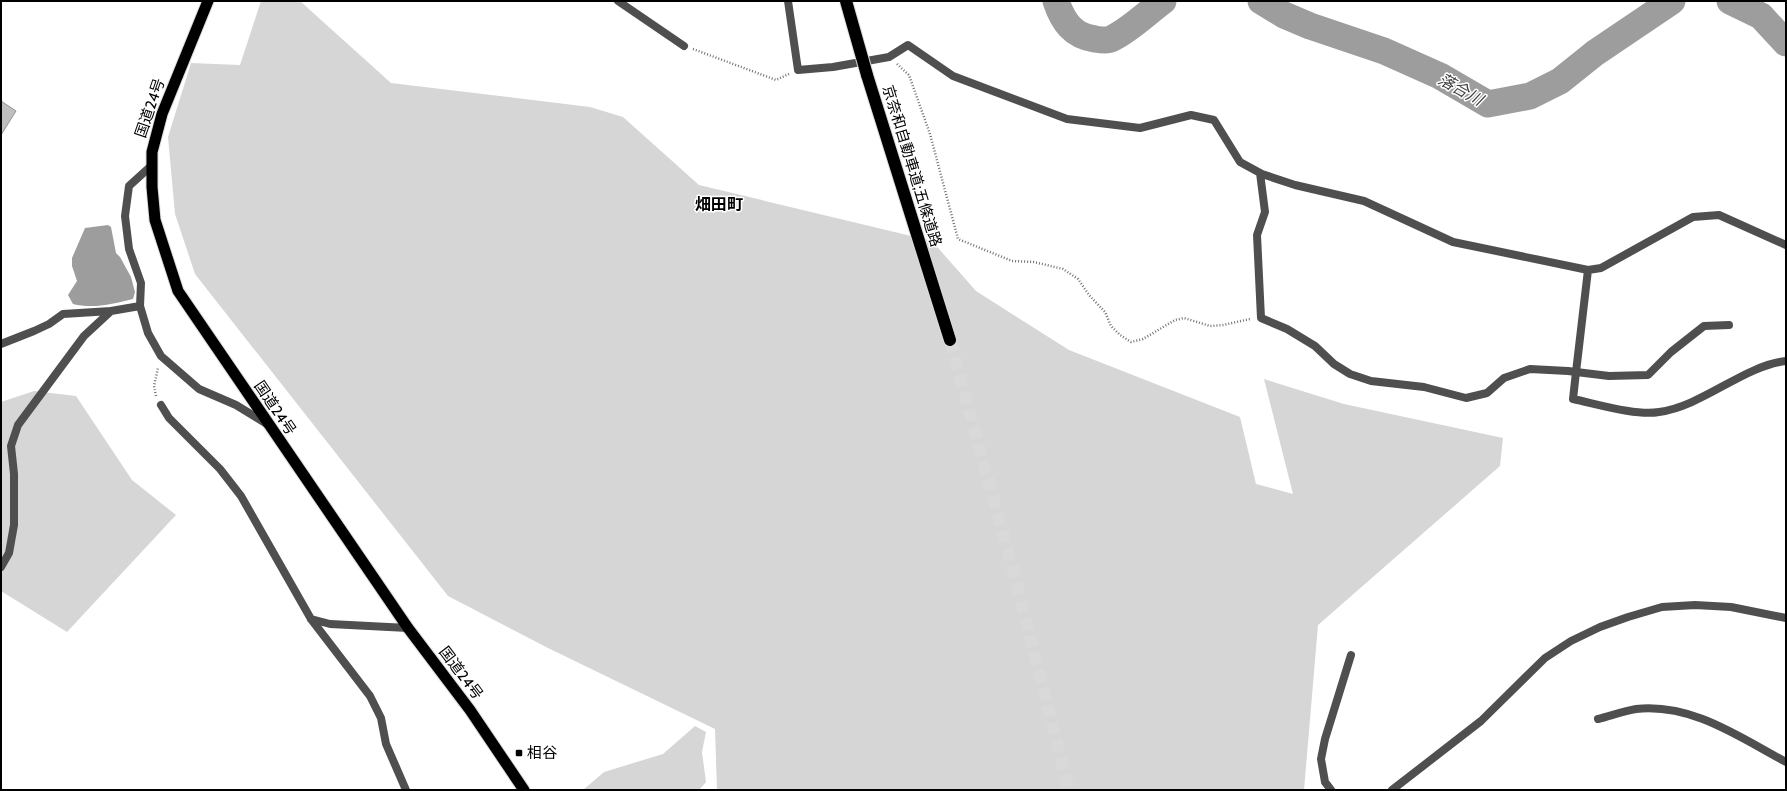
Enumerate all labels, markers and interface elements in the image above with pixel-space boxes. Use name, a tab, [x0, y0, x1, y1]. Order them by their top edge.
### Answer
water label: 落合川	[1435, 69, 1488, 110]
street label: 国道24号	[131, 76, 169, 140]
street label: 京奈和自動車道;五條道路	[879, 83, 945, 249]
district label: 畑田町	[695, 195, 743, 214]
street label: 国道24号	[250, 377, 300, 439]
street label: 国道24号	[435, 643, 487, 703]
place label: 相谷	[527, 744, 557, 762]
marker: 相谷	[514, 748, 524, 758]

